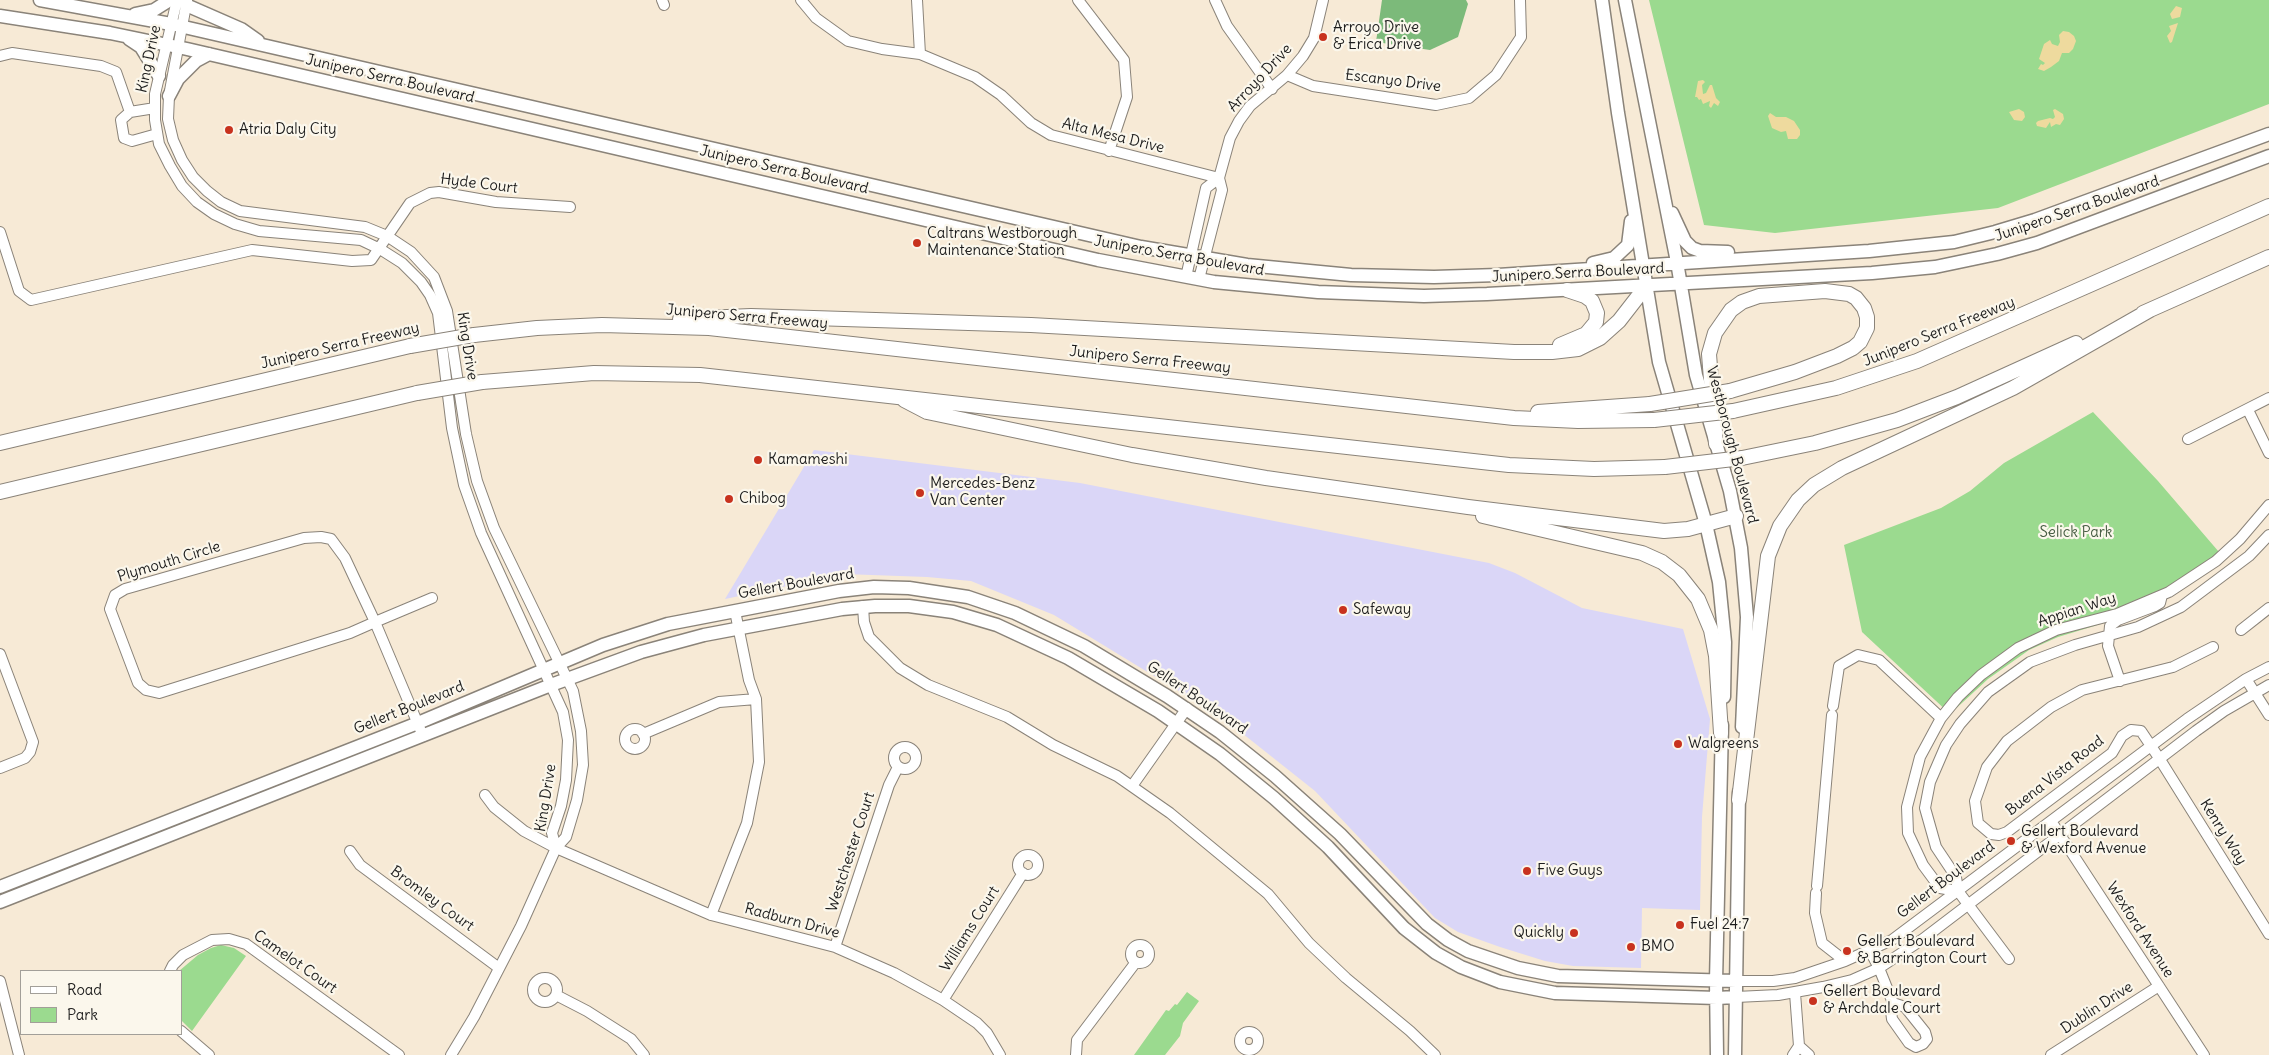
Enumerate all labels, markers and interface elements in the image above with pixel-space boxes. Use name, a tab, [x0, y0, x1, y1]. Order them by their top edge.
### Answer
place label: Arroyo Drive & Erica Drive	[1333, 19, 1421, 54]
street label: King Drive	[133, 24, 165, 94]
marker: Arroyo Drive & Erica Drive	[1317, 31, 1329, 43]
street label: Arroyo Drive	[1224, 40, 1296, 116]
street label: Junipero Serra Boulevard	[304, 51, 476, 107]
street label: Escanyo Drive	[1344, 66, 1442, 96]
street label: Alta Mesa Drive	[1060, 115, 1166, 157]
place label: Atria Daly City	[239, 121, 337, 139]
marker: Atria Daly City	[223, 124, 235, 136]
street label: Junipero Serra Boulevard	[698, 142, 870, 198]
street label: Hyde Court	[439, 170, 519, 198]
street label: Junipero Serra Boulevard	[1992, 172, 2162, 246]
place label: Caltrans Westborough Maintenance Station	[927, 225, 1077, 260]
street label: Junipero Serra Boulevard	[1092, 232, 1266, 280]
marker: Caltrans Westborough Maintenance Station	[911, 237, 923, 249]
street label: Junipero Serra Boulevard	[1491, 259, 1665, 287]
street label: Junipero Serra Freeway	[1860, 293, 2018, 371]
street label: Junipero Serra Freeway	[665, 301, 829, 333]
street label: King Drive	[453, 311, 481, 381]
street label: Junipero Serra Freeway	[259, 319, 421, 373]
street label: Junipero Serra Freeway	[1068, 343, 1232, 377]
street label: Westborough Boulevard	[1702, 364, 1762, 526]
place label: Kamameshi	[768, 451, 848, 469]
marker: Kamameshi	[752, 454, 764, 466]
place label: Mercedes-Benz Van Center	[930, 475, 1035, 510]
marker: Mercedes-Benz Van Center	[914, 487, 926, 499]
place label: Chibog	[739, 490, 786, 508]
marker: Chibog	[723, 493, 735, 505]
park label: Selick Park	[2040, 524, 2112, 542]
street label: Plymouth Circle	[115, 538, 223, 586]
street label: Gellert Boulevard	[737, 565, 855, 603]
street label: Appian Way	[2036, 589, 2118, 631]
place label: Safeway	[1353, 601, 1411, 619]
marker: Safeway	[1337, 604, 1349, 616]
street label: Gellert Boulevard	[1143, 658, 1251, 738]
street label: Gellert Boulevard	[351, 678, 467, 738]
street label: Buena Vista Road	[2002, 732, 2108, 820]
place label: Walgreens	[1688, 735, 1759, 753]
marker: Walgreens	[1672, 738, 1684, 750]
street label: King Drive	[532, 763, 560, 833]
street label: Westchester Court	[823, 790, 879, 914]
street label: Kenry Way	[2196, 796, 2250, 868]
place label: Gellert Boulevard & Wexford Avenue	[2021, 823, 2146, 858]
marker: Gellert Boulevard & Wexford Avenue	[2005, 835, 2017, 847]
street label: Gellert Boulevard	[1894, 837, 1998, 923]
place label: Five Guys	[1537, 862, 1603, 880]
street label: Bromley Court	[387, 863, 477, 935]
marker: Five Guys	[1521, 865, 1533, 877]
street label: Wexford Avenue	[2102, 879, 2178, 981]
street label: Williams Court	[937, 883, 1003, 975]
street label: Radburn Drive	[742, 900, 842, 942]
place label: Fuel 24:7	[1690, 916, 1749, 934]
marker: Fuel 24:7	[1674, 919, 1686, 931]
place label: Quickly	[1513, 924, 1564, 942]
street label: Camelot Court	[250, 927, 340, 997]
marker: Quickly	[1568, 927, 1580, 939]
place label: Gellert Boulevard & Barrington Court	[1857, 933, 1987, 968]
place label: BMO	[1641, 938, 1675, 956]
marker: BMO	[1625, 941, 1637, 953]
marker: Gellert Boulevard & Barrington Court	[1841, 945, 1853, 957]
legend	[20, 970, 182, 1035]
street label: Dublin Drive	[2058, 978, 2136, 1038]
text: Road	[67, 980, 102, 999]
place label: Gellert Boulevard & Archdale Court	[1823, 983, 1940, 1018]
marker: Gellert Boulevard & Archdale Court	[1807, 995, 1819, 1007]
text: Park	[67, 1005, 98, 1024]

